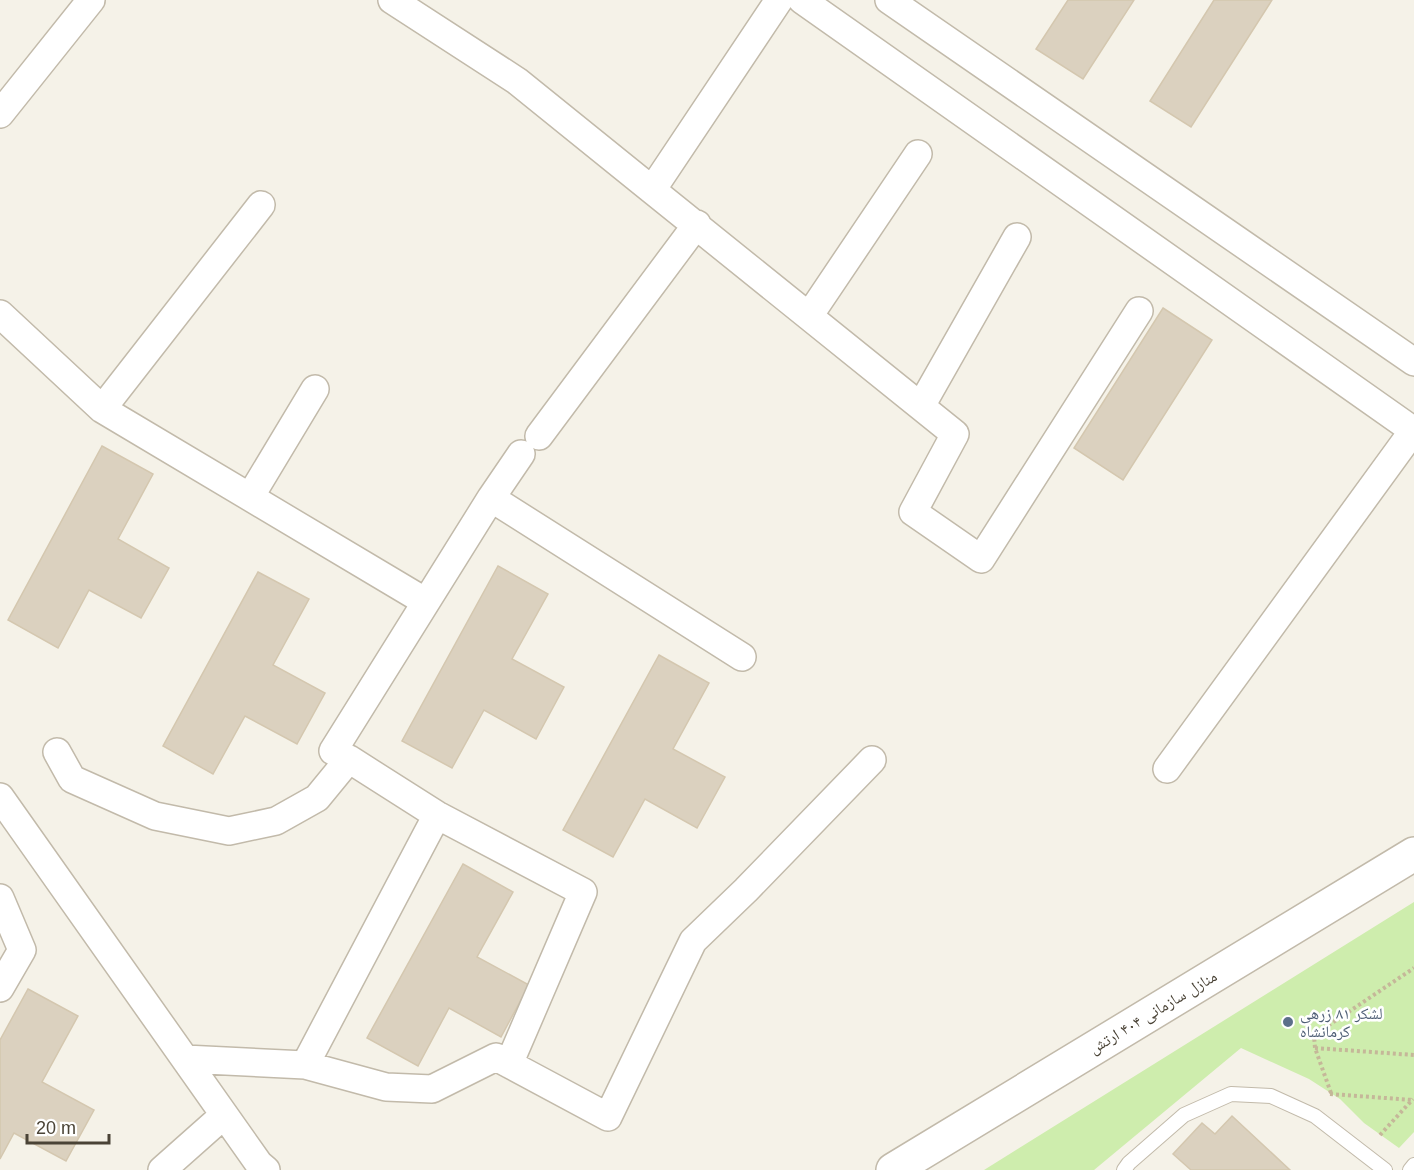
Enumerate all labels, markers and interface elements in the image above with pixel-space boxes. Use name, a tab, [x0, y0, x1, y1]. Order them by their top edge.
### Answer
street label: منازل سازمانی ۴۰۴ ارتش	[1086, 967, 1221, 1059]
place label: لشکر ۸۱ زرهی کرمانشاه	[1300, 1005, 1383, 1041]
marker: لشکر ۸۱ زرهی کرمانشاه	[1281, 1015, 1295, 1029]
scale bar	[27, 1107, 110, 1145]
text: 20 m	[36, 1118, 76, 1138]

